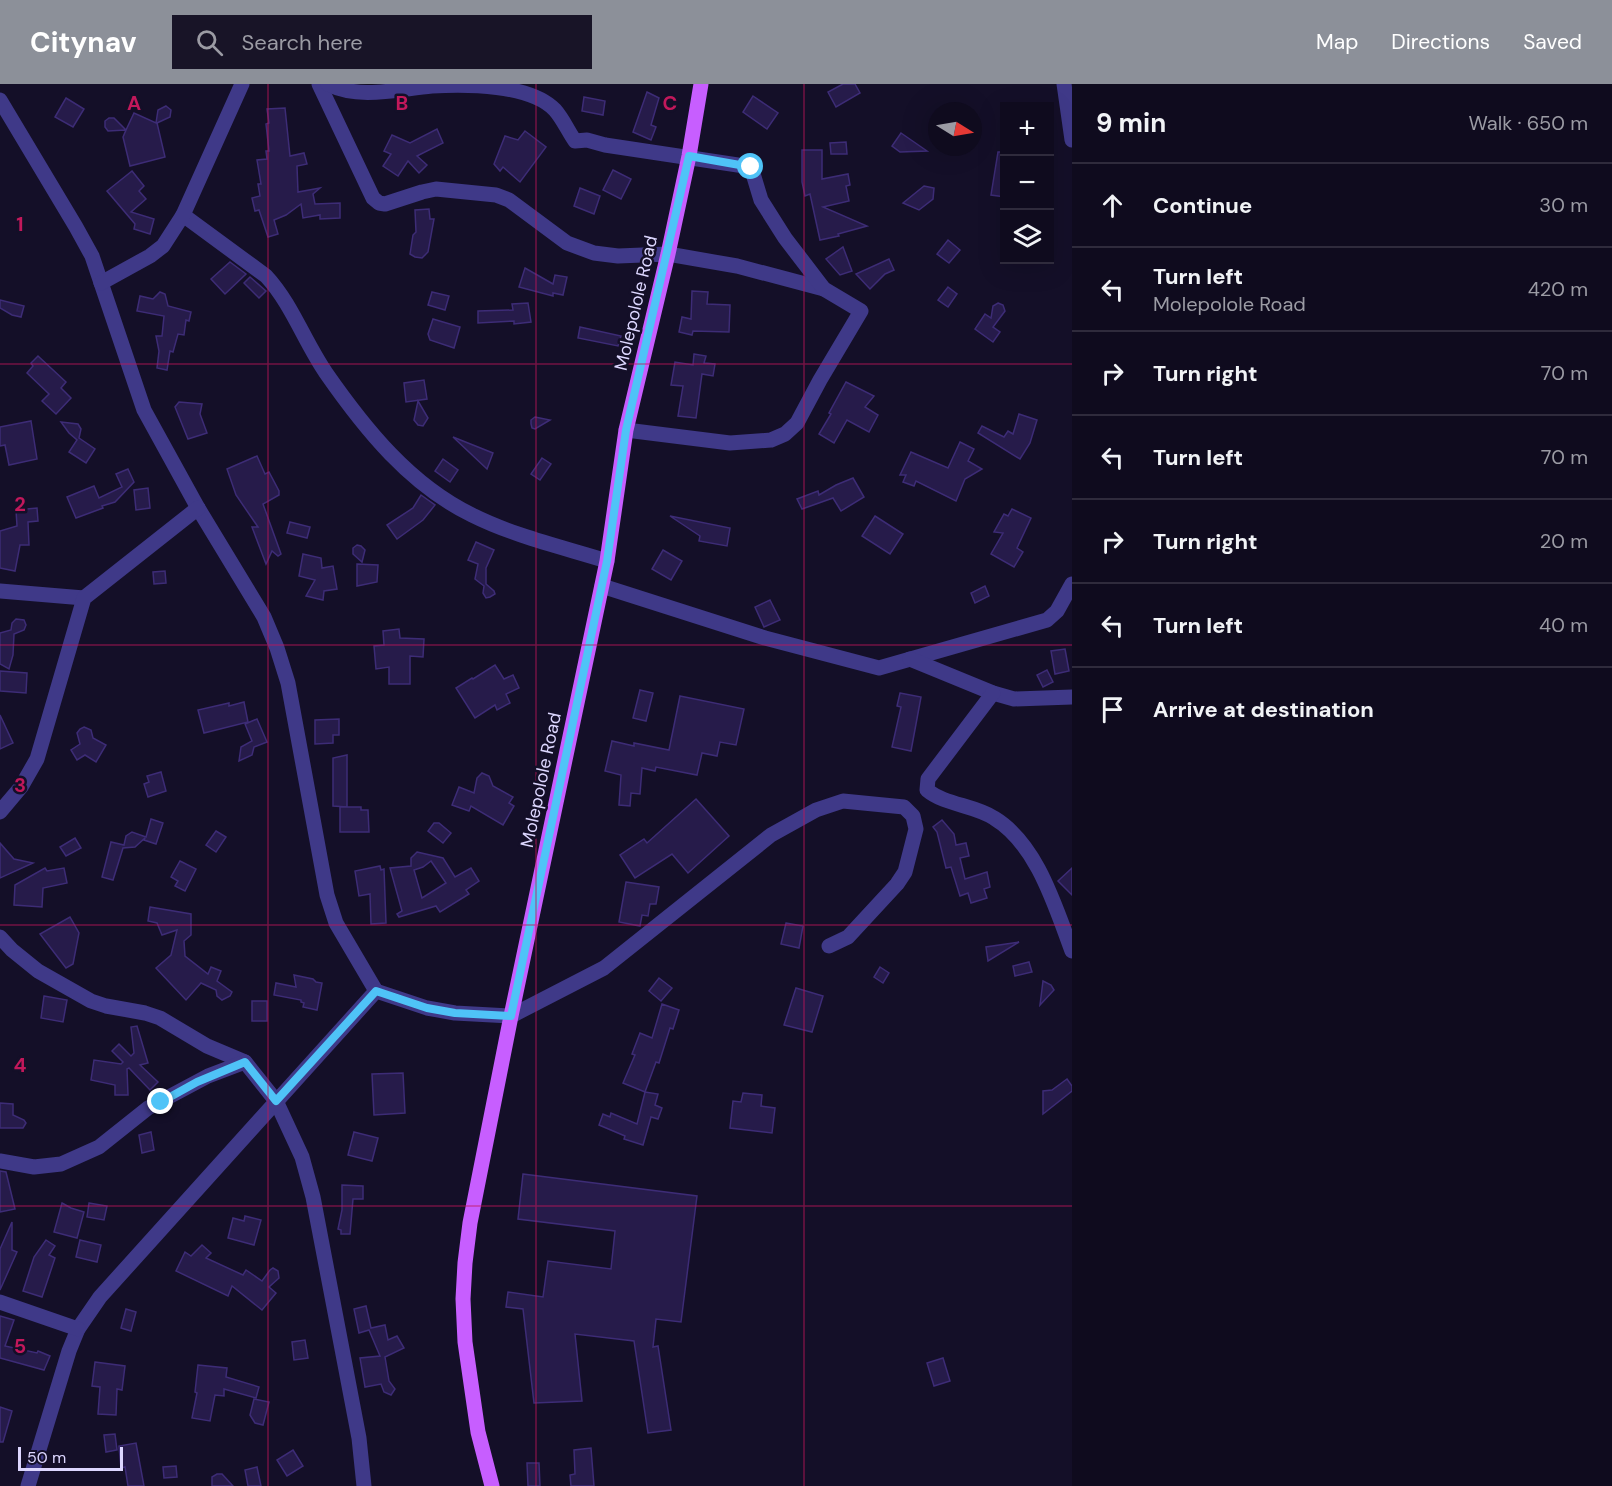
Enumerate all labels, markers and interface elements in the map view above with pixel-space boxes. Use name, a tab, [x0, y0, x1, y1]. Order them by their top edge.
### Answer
search box	[172, 15, 592, 69]
text: Citynav	[30, 24, 136, 61]
icon: search	[193, 26, 226, 59]
text: Search here	[241, 28, 363, 57]
text: Map	[1316, 28, 1358, 56]
text: Directions	[1391, 28, 1490, 56]
text: Saved	[1523, 28, 1582, 56]
text: A	[127, 90, 141, 116]
text: B	[396, 90, 408, 116]
text: C	[663, 90, 677, 116]
north arrow	[928, 102, 982, 156]
map controls	[1000, 102, 1054, 264]
button: +	[1000, 102, 1054, 156]
text: 9 min	[1096, 106, 1166, 140]
text: Walk · 650 m	[1468, 110, 1588, 136]
route start	[737, 153, 763, 179]
button: −	[1000, 156, 1054, 210]
icon: ahead	[1096, 189, 1129, 222]
text: Continue	[1153, 191, 1252, 220]
text: 30 m	[1539, 192, 1588, 218]
button: layers	[1000, 210, 1054, 264]
text: 1	[16, 211, 24, 237]
street label: Molepolole Road	[609, 233, 663, 373]
text: Turn left	[1153, 262, 1243, 291]
icon: left	[1096, 273, 1129, 306]
text: 420 m	[1528, 276, 1588, 302]
text: Molepolole Road	[1153, 291, 1306, 317]
icon: right	[1096, 357, 1129, 390]
text: Turn right	[1153, 359, 1258, 388]
text: 70 m	[1541, 360, 1588, 386]
icon: left	[1096, 441, 1129, 474]
text: Turn left	[1153, 443, 1243, 472]
text: 70 m	[1541, 444, 1588, 470]
text: 2	[14, 491, 26, 517]
icon: right	[1096, 525, 1129, 558]
text: Turn right	[1153, 527, 1258, 556]
text: 20 m	[1540, 528, 1588, 554]
icon: left	[1096, 609, 1129, 642]
text: Turn left	[1153, 611, 1243, 640]
text: 40 m	[1539, 612, 1588, 638]
icon: arrive	[1096, 693, 1129, 726]
text: Arrive at destination	[1153, 695, 1374, 724]
street label: Molepolole Road	[515, 710, 567, 850]
text: 3	[14, 772, 26, 798]
text: 4	[14, 1052, 27, 1078]
route end	[147, 1088, 173, 1114]
text: 5	[14, 1333, 26, 1359]
scale bar	[18, 1444, 123, 1472]
text: 50 m	[27, 1447, 66, 1468]

